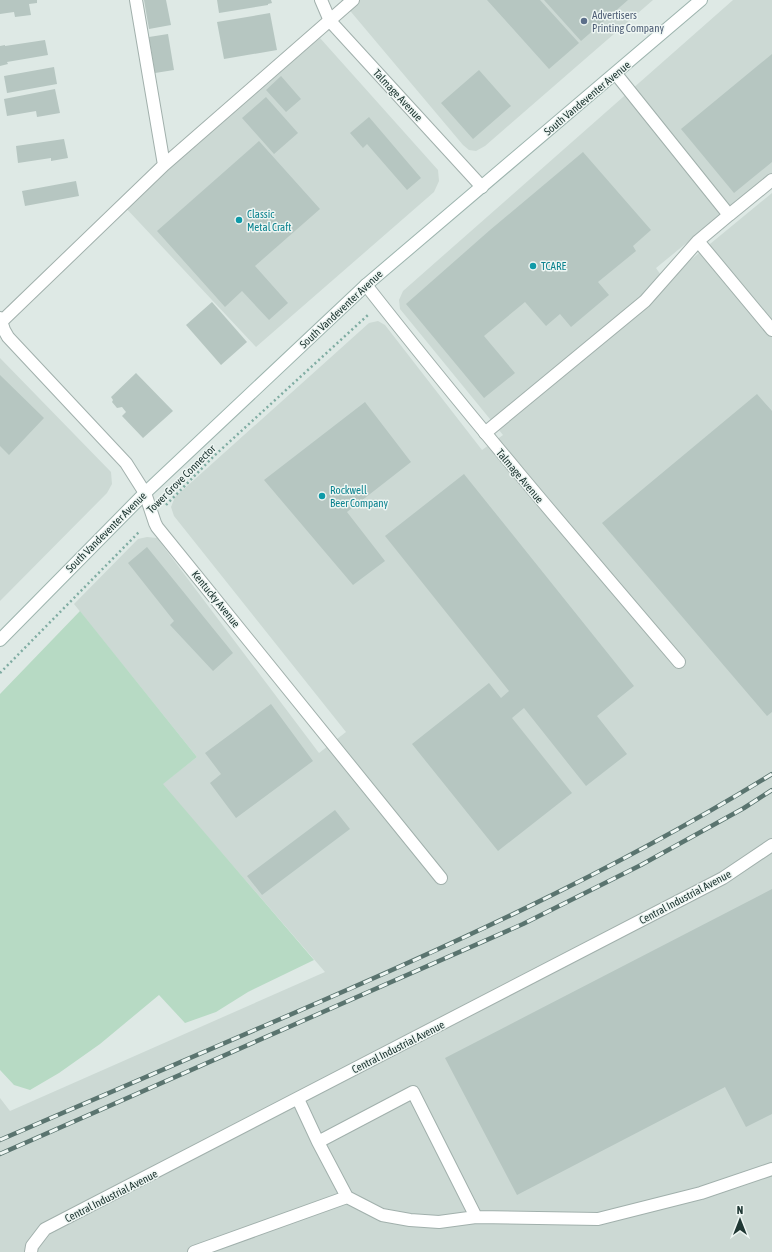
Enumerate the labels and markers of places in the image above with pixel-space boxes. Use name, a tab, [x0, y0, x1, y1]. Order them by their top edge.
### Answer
place label: Advertisers Printing Company	[592, 9, 664, 34]
marker: Advertisers Printing Company	[579, 16, 589, 26]
place label: Classic Metal Craft	[247, 208, 291, 233]
marker: Classic Metal Craft	[234, 215, 244, 225]
place label: TCARE	[541, 260, 566, 272]
marker: TCARE	[528, 261, 538, 271]
place label: Rockwell Beer Company	[330, 484, 389, 509]
marker: Rockwell Beer Company	[317, 491, 327, 501]

